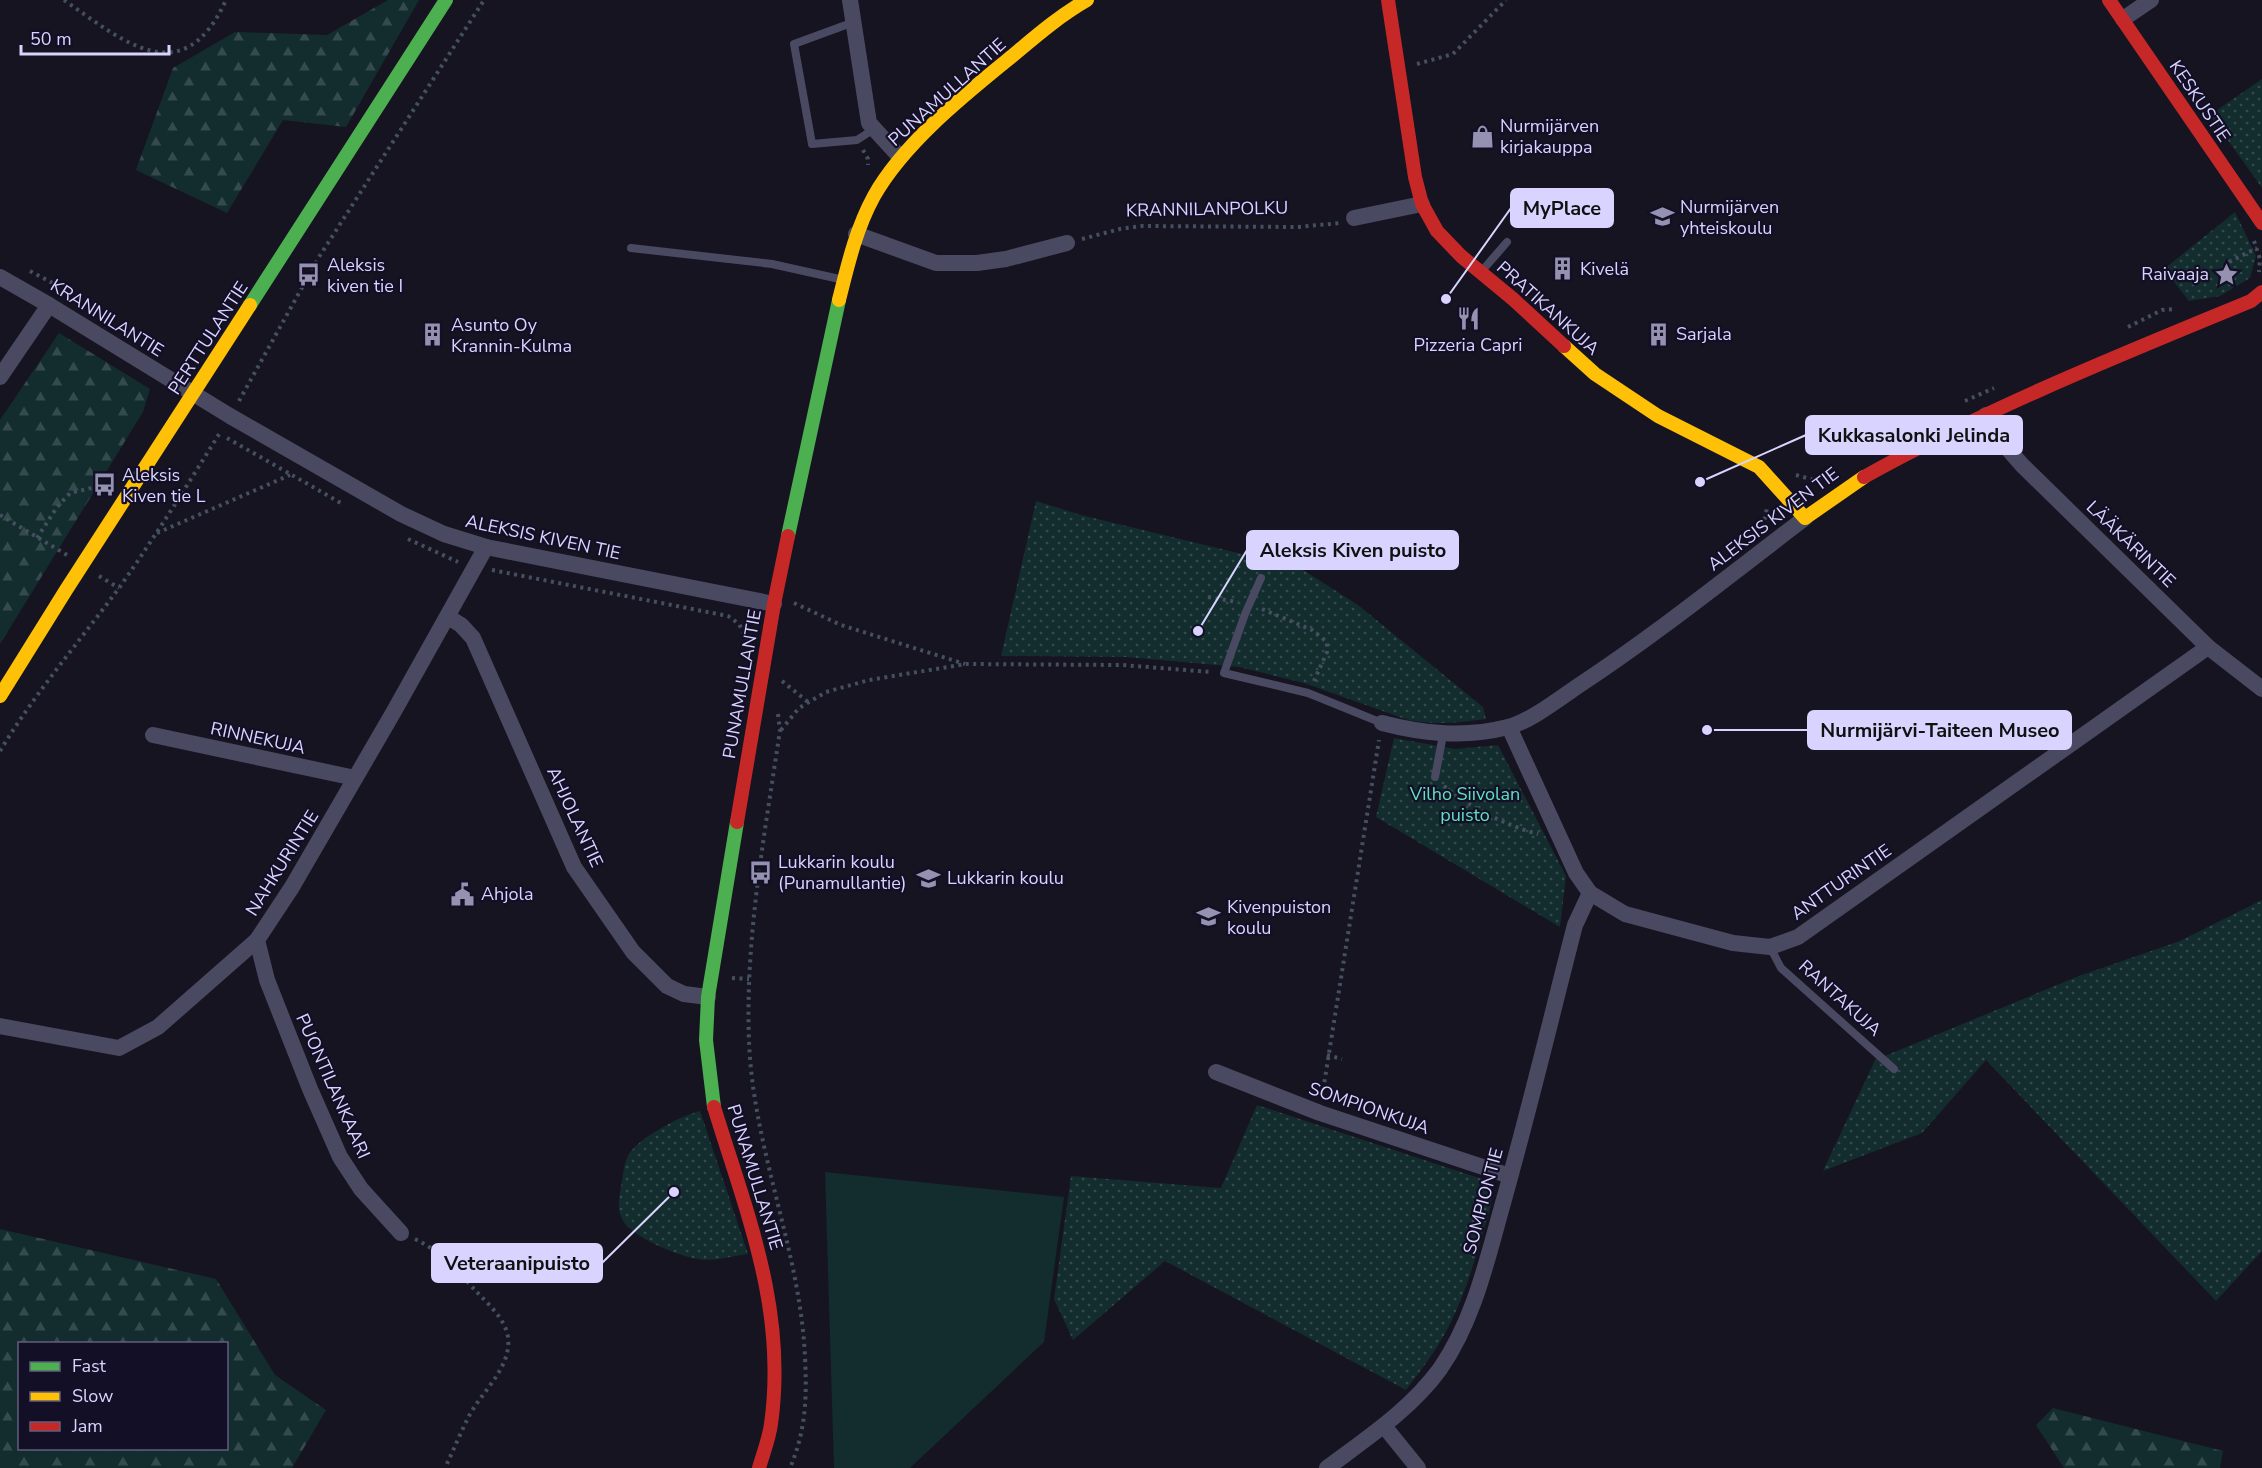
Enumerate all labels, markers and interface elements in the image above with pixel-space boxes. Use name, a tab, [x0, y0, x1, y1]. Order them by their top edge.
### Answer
scale bar	[21, 18, 170, 56]
text: 50 m	[30, 27, 72, 51]
street label: PUNAMULLANTIE	[883, 33, 1011, 151]
street label: KESKUSTIE	[2164, 56, 2236, 146]
place label: Nurmijärven kirjakauppa	[1500, 114, 1599, 159]
shop icon: Nurmijärven kirjakauppa	[1469, 123, 1495, 149]
callout: MyPlace	[1511, 189, 1613, 227]
text: MyPlace	[1523, 195, 1601, 222]
place label: Nurmijärven yhteiskoulu	[1680, 195, 1779, 240]
street label: KRANNILANPOLKU	[1126, 196, 1288, 222]
school or university icon: Nurmijärven yhteiskoulu	[1649, 204, 1675, 230]
place label: Aleksis kiven tie I	[327, 253, 403, 298]
street label: PRATIKANKUJA	[1492, 256, 1604, 360]
building icon: Kivelä	[1549, 256, 1575, 282]
place label: Kivelä	[1580, 257, 1629, 281]
place icon: Raivaaja	[2214, 261, 2240, 287]
bus stop icon: Aleksis kiven tie I	[296, 262, 322, 288]
place label: Raivaaja	[2141, 262, 2209, 286]
street label: KRANNILANTIE	[46, 274, 168, 362]
street label: PERTTULANTIE	[162, 277, 254, 399]
restaurant icon: Pizzeria Capri	[1455, 306, 1481, 332]
place label: Asunto Oy Krannin-Kulma	[451, 313, 572, 358]
building icon: Sarjala	[1645, 321, 1671, 347]
building icon: Asunto Oy Krannin-Kulma	[420, 322, 446, 348]
place label: Sarjala	[1676, 322, 1732, 346]
place label: Pizzeria Capri	[1414, 333, 1522, 357]
callout: Kukkasalonki Jelinda	[1806, 416, 2022, 454]
text: Kukkasalonki Jelinda	[1818, 422, 2010, 449]
street label: ALEKSIS KIVEN TIE	[1703, 462, 1843, 576]
place label: Aleksis Kiven tie L	[122, 463, 206, 508]
bus stop icon: Aleksis Kiven tie L	[91, 472, 117, 498]
street label: LÄÄKÄRINTIE	[2081, 495, 2181, 593]
street label: ALEKSIS KIVEN TIE	[463, 509, 623, 565]
callout: Aleksis Kiven puisto	[1247, 531, 1458, 569]
text: Aleksis Kiven puisto	[1260, 537, 1446, 564]
street label: PUNAMULLANTIE	[717, 608, 767, 760]
callout: Nurmijärvi-Taiteen Museo	[1808, 711, 2071, 749]
street label: RINNEKUJA	[208, 716, 308, 760]
text: Nurmijärvi-Taiteen Museo	[1820, 717, 2060, 744]
street label: AHJOLANTIE	[541, 763, 609, 871]
park label: Vilho Siivolan puisto	[1409, 782, 1520, 827]
street label: NAHKURINTIE	[240, 806, 324, 920]
street label: ANTTURINTIE	[1786, 839, 1896, 925]
place label: Lukkarin koulu (Punamullantie)	[778, 850, 906, 895]
bus stop icon: Lukkarin koulu (Punamullantie)	[747, 859, 773, 885]
school or university icon: Lukkarin koulu	[916, 865, 942, 891]
place label: Lukkarin koulu	[947, 866, 1064, 890]
public building icon: Ahjola	[450, 881, 476, 907]
place label: Ahjola	[481, 882, 533, 906]
place label: Kivenpuiston koulu	[1227, 895, 1331, 940]
school or university icon: Kivenpuiston koulu	[1196, 904, 1222, 930]
street label: RANTAKUJA	[1794, 954, 1886, 1042]
street label: PUONTILANKAARI	[290, 1010, 376, 1162]
street label: SOMPIONKUJA	[1306, 1076, 1432, 1140]
street label: PUNAMULLANTIE	[721, 1101, 789, 1253]
street label: SOMPIONTIE	[1457, 1145, 1509, 1257]
callout: Veteraanipuisto	[432, 1244, 602, 1282]
text: Veteraanipuisto	[443, 1250, 590, 1277]
legend	[18, 1342, 228, 1450]
text: Fast	[72, 1354, 107, 1378]
text: Slow	[72, 1384, 113, 1408]
text: Jam	[71, 1414, 103, 1438]

